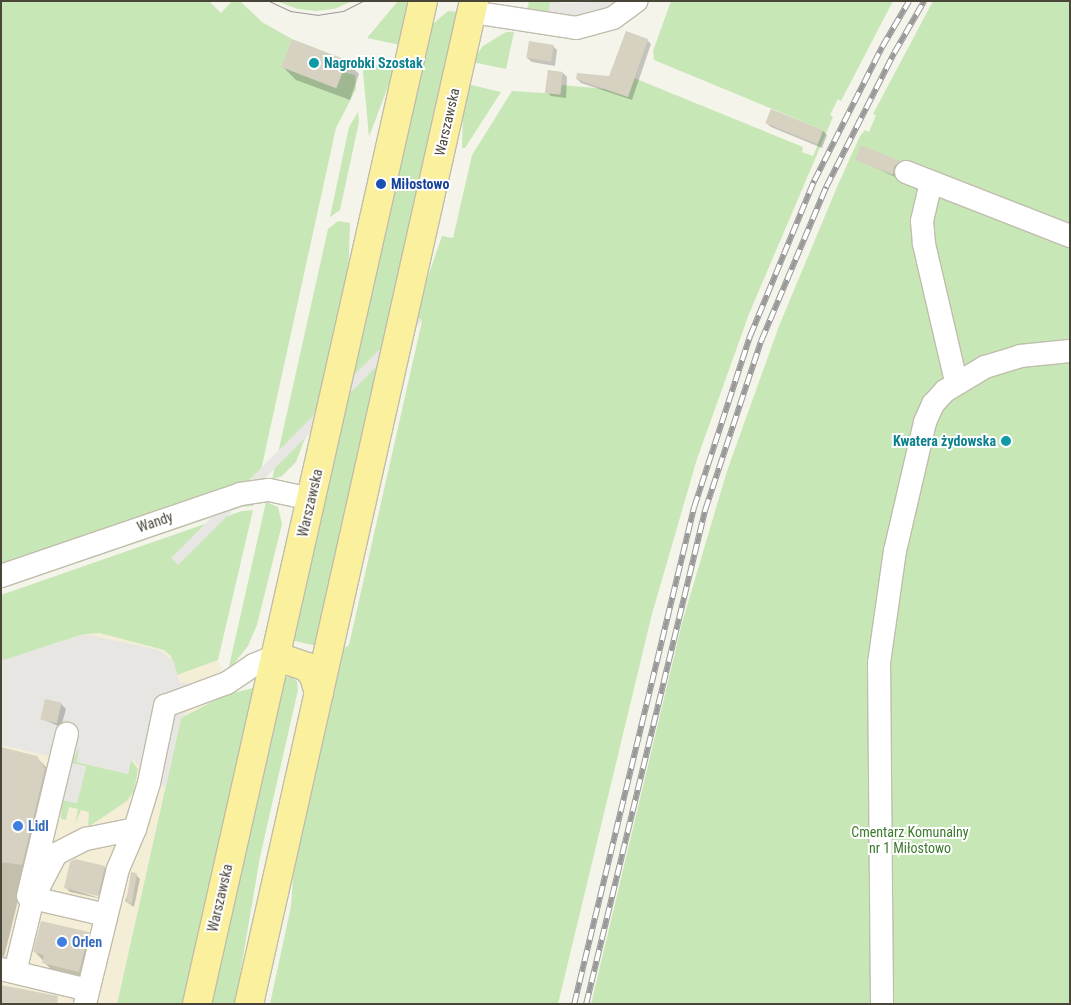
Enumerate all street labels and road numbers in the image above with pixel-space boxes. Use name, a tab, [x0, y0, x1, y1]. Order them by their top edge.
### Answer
street label: Warszawska	[431, 86, 463, 158]
street label: Warszawska	[294, 467, 326, 539]
street label: Wandy	[135, 508, 175, 536]
street label: Warszawska	[204, 862, 236, 934]

